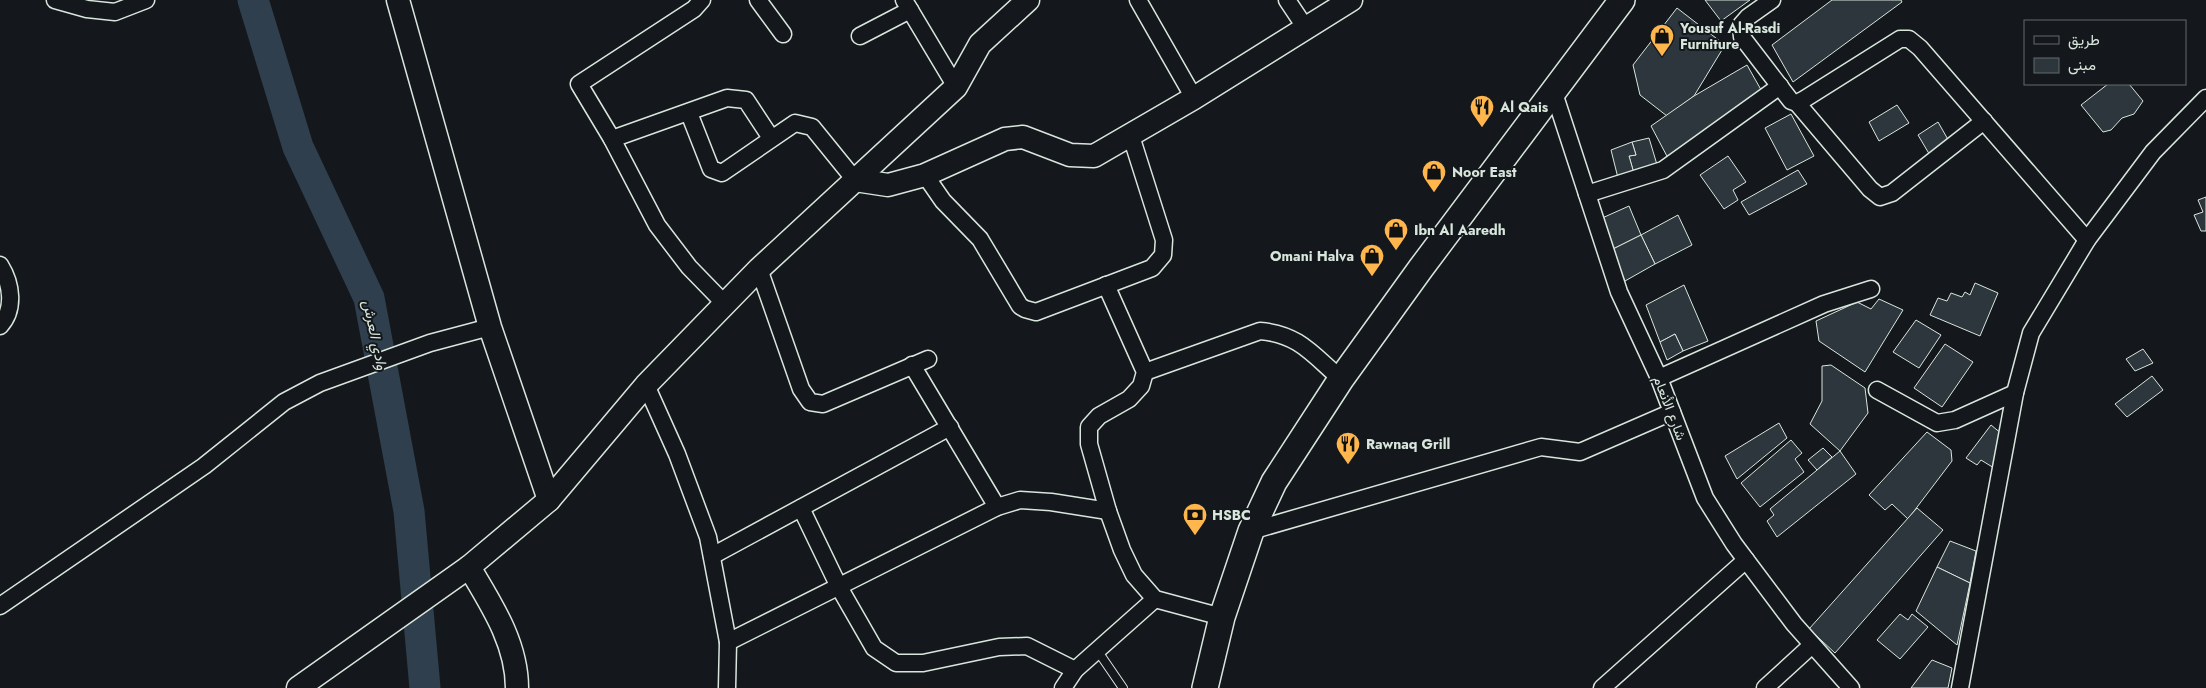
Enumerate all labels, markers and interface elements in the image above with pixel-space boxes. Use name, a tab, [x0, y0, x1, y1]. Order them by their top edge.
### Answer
place label: Yousuf Al-Rasdi Furniture	[1679, 18, 1780, 54]
legend	[2024, 20, 2186, 85]
shop icon: Yousuf Al-Rasdi Furniture	[1649, 23, 1675, 57]
text: طريق	[2068, 29, 2100, 51]
text: مبنى	[2068, 54, 2096, 76]
restaurant icon: Al Qais	[1469, 94, 1495, 128]
place label: Al Qais	[1499, 97, 1549, 117]
shop icon: Noor East	[1421, 159, 1447, 193]
place label: Noor East	[1452, 162, 1517, 182]
shop icon: Ibn Al Aaredh	[1383, 217, 1409, 251]
place label: Ibn Al Aaredh	[1414, 220, 1506, 240]
shop icon: Omani Halva	[1359, 243, 1385, 277]
place label: Omani Halva	[1270, 246, 1354, 266]
water label: وادي العرش	[356, 298, 393, 373]
street label: شارع الأنعام	[1648, 373, 1691, 443]
restaurant icon: Rawnaq Grill	[1335, 431, 1361, 465]
place label: Rawnaq Grill	[1366, 434, 1450, 454]
bank icon: HSBC	[1182, 502, 1208, 536]
place label: HSBC	[1212, 505, 1251, 525]

